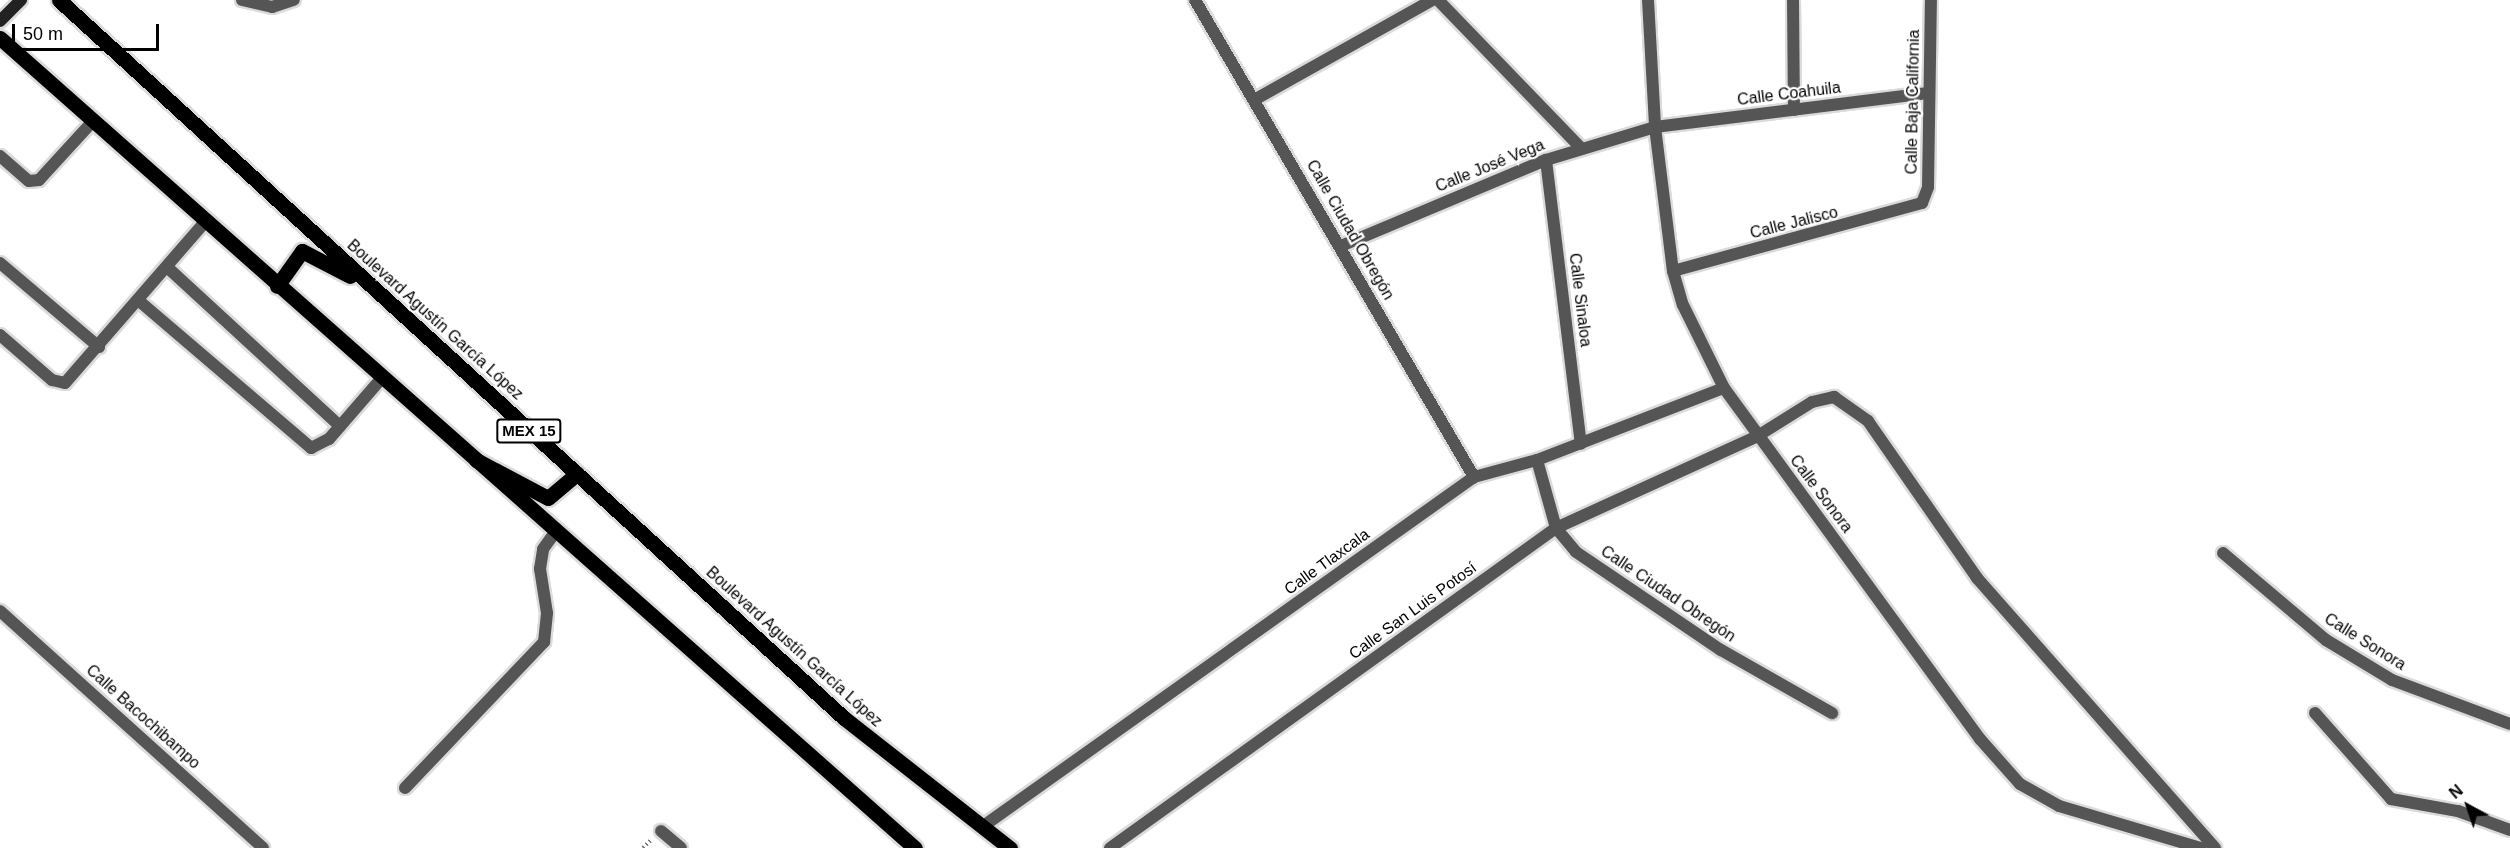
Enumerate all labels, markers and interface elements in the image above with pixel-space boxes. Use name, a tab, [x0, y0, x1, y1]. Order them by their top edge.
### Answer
scale bar	[15, 12, 162, 50]
text: 50 m	[23, 24, 63, 44]
street label: Calle Baja California	[1902, 29, 1924, 175]
street label: Calle Coahuila	[1736, 78, 1842, 110]
street label: Calle José Vega	[1433, 135, 1547, 197]
street label: Calle Ciudad Obregón	[1302, 157, 1398, 303]
street label: Calle Jalisco	[1748, 203, 1840, 243]
street label: Boulevard Agustín García López	[343, 235, 527, 405]
street label: Calle Sinaloa	[1565, 252, 1595, 348]
road number: MEX 15	[496, 419, 562, 443]
street label: Calle Sonora	[1785, 451, 1857, 537]
street label: Calle Tlaxcala	[1281, 525, 1373, 599]
street label: Calle Ciudad Obregón	[1597, 542, 1739, 646]
street label: Calle San Luis Potosí	[1345, 558, 1481, 664]
street label: Boulevard Agustín García López	[702, 562, 886, 732]
street label: Calle Sonora	[2321, 609, 2409, 675]
street label: Calle Bacochibampo	[82, 661, 204, 773]
north arrow	[2438, 776, 2498, 836]
text: N	[2446, 782, 2466, 802]

